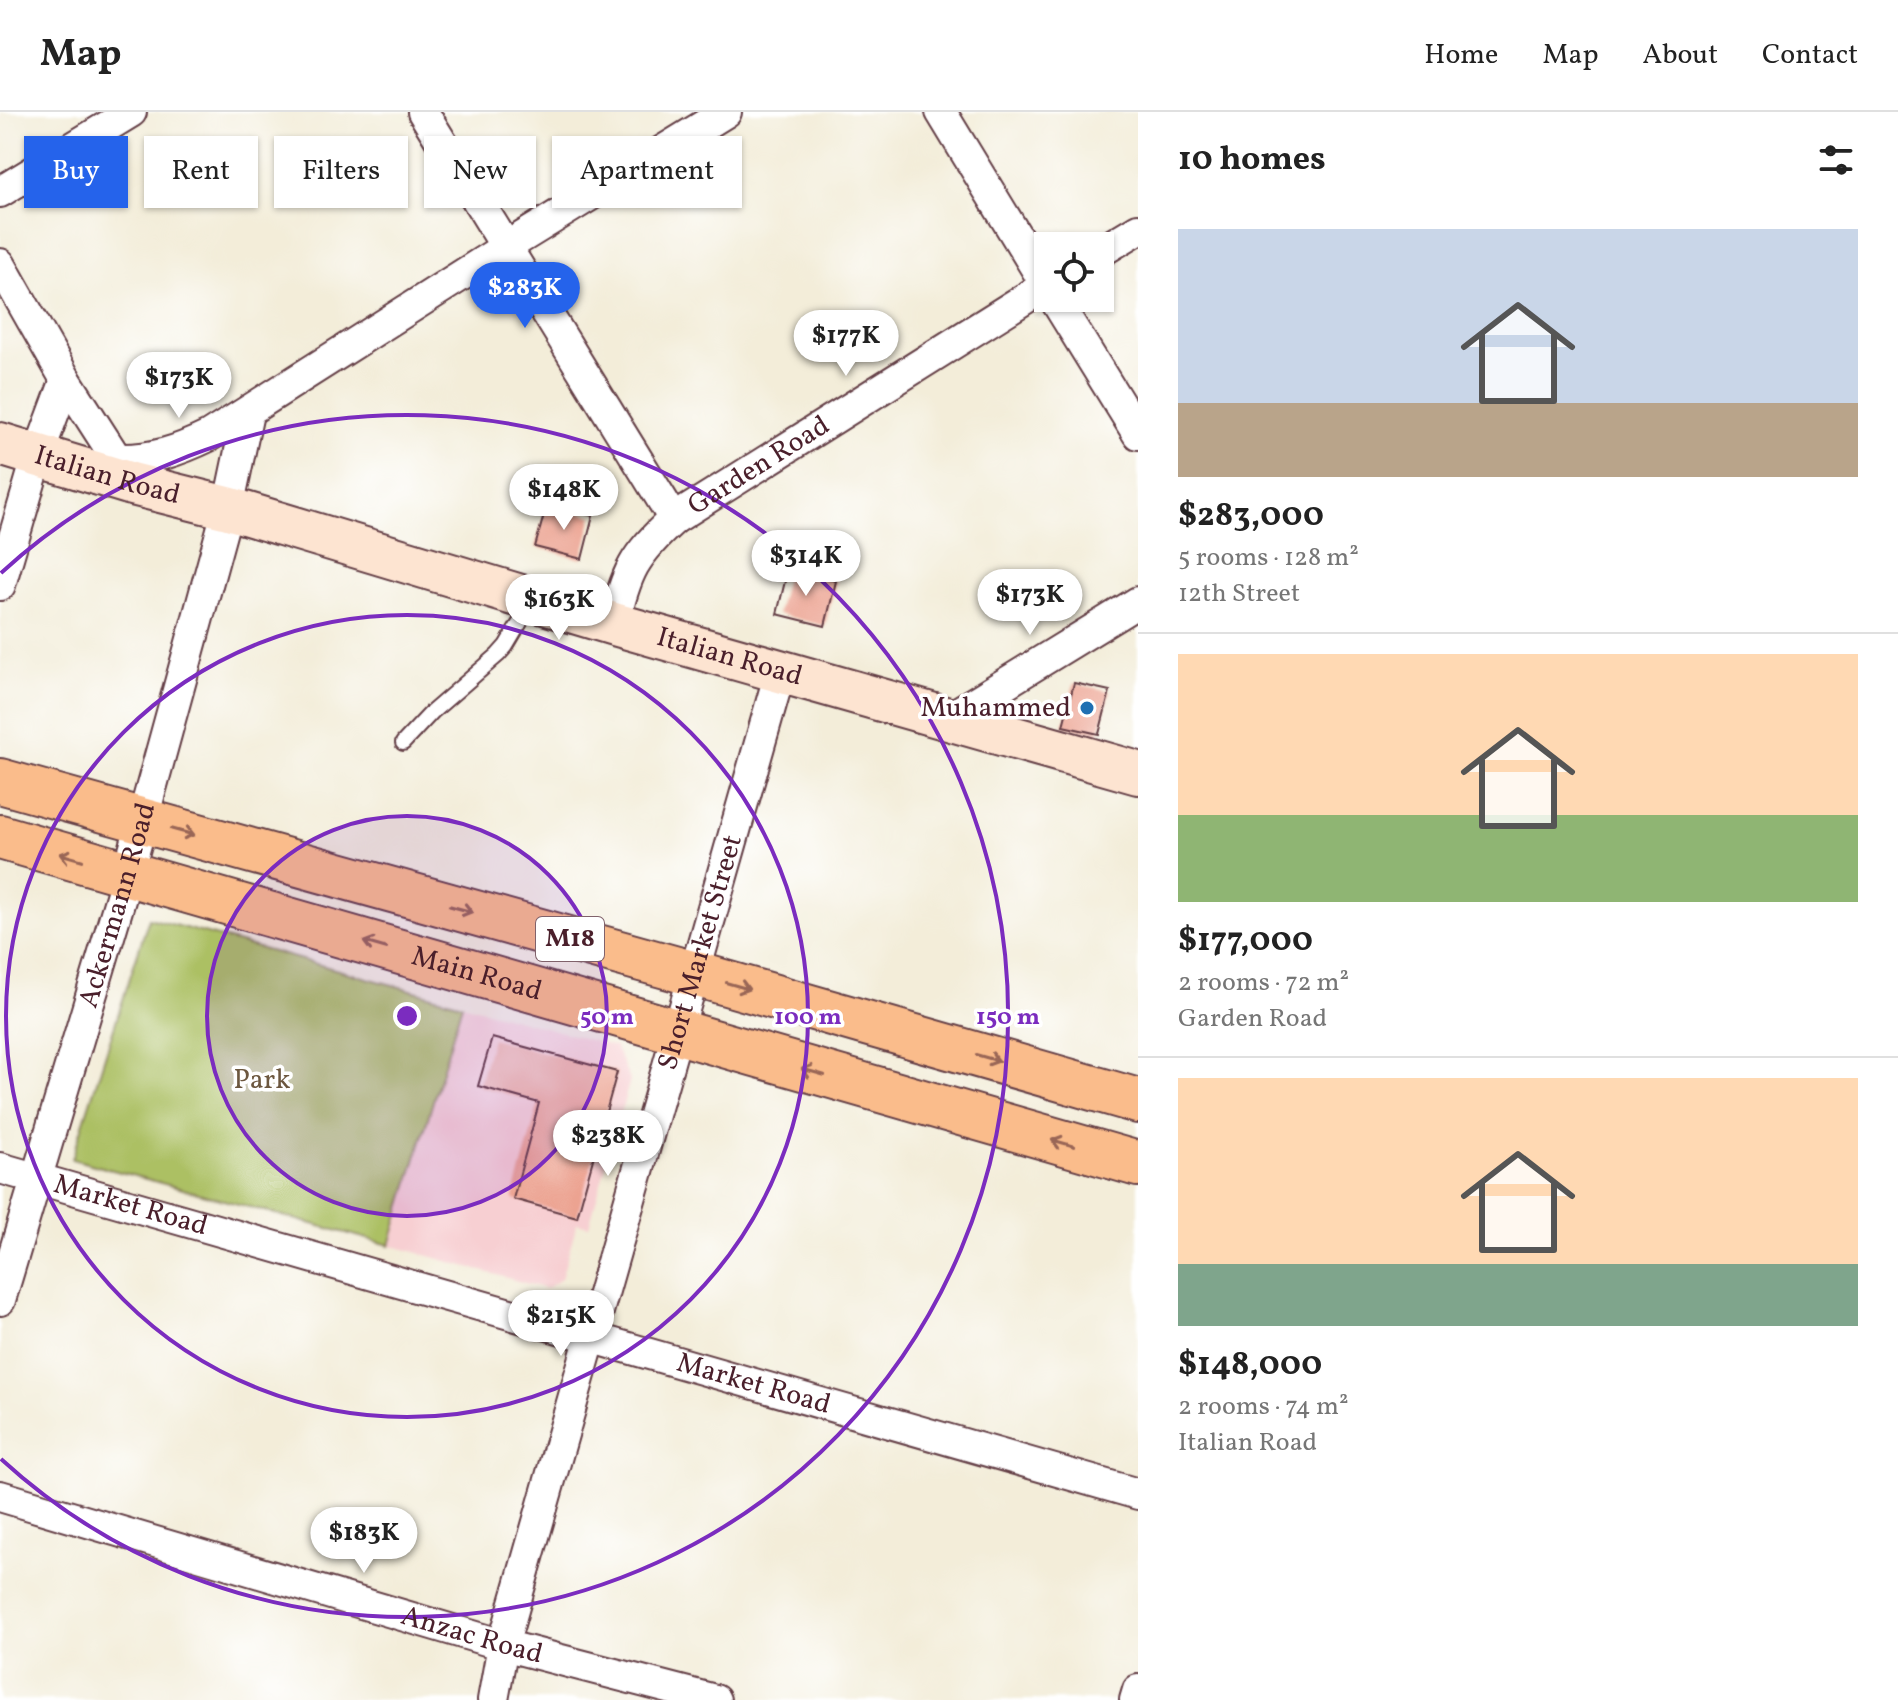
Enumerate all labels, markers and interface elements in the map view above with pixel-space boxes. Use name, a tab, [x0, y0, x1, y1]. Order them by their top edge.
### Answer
text: Map	[40, 29, 121, 82]
text: Home	[1424, 36, 1498, 75]
text: Map	[1542, 36, 1598, 75]
text: About	[1642, 36, 1718, 75]
text: Contact	[1762, 36, 1858, 75]
chip: Buy	[24, 136, 128, 208]
chip: Rent	[144, 136, 258, 208]
chip: Filters	[274, 136, 408, 208]
chip: New	[424, 136, 536, 208]
chip: Apartment	[552, 136, 742, 208]
text: 10 homes	[1178, 137, 1326, 184]
icon: filters	[1814, 138, 1858, 182]
map controls	[1034, 232, 1114, 312]
button: locate	[1034, 232, 1114, 312]
pin: $283K	[469, 262, 581, 330]
text: $283K	[488, 270, 562, 306]
icon: home	[1446, 281, 1590, 425]
pin: $177K	[790, 310, 902, 378]
text: $177K	[812, 318, 880, 354]
pin: $173K	[123, 352, 235, 420]
text: $173K	[144, 360, 214, 396]
street label: Garden Road	[680, 406, 837, 525]
street label: Italian Road	[30, 436, 184, 515]
pin: $148K	[508, 464, 620, 532]
text: $148K	[527, 472, 601, 508]
text: $283,000	[1178, 493, 1324, 540]
pin: $314K	[750, 530, 862, 598]
text: $314K	[770, 538, 842, 574]
text: 5 rooms · 128 m²	[1178, 540, 1359, 576]
pin: $173K	[974, 569, 1086, 637]
pin: $163K	[503, 574, 615, 642]
text: 12th Street	[1178, 576, 1300, 612]
text: $173K	[995, 577, 1065, 613]
text: $163K	[523, 582, 595, 618]
street label: Italian Road	[652, 618, 807, 696]
place label: Muhammed	[920, 689, 1071, 728]
marker: Muhammed	[1078, 699, 1096, 717]
icon: home	[1446, 706, 1590, 850]
street label: Ackermann Road	[69, 798, 166, 1012]
one-way arrow	[170, 826, 196, 841]
street label: Short Market Street	[648, 830, 752, 1075]
one-way arrow	[59, 849, 85, 864]
one-way arrow	[447, 902, 473, 917]
road number: M18	[536, 917, 604, 961]
text: $177,000	[1178, 918, 1313, 965]
one-way arrow	[362, 937, 388, 952]
street label: Main Road	[407, 937, 547, 1011]
text: 2 rooms · 72 m²	[1178, 965, 1349, 1001]
one-way arrow	[725, 980, 751, 995]
text: 50 m	[580, 1001, 634, 1035]
text: 100 m	[774, 1001, 842, 1035]
text: 150 m	[976, 1001, 1040, 1035]
text: Garden Road	[1178, 1001, 1327, 1037]
centre of rings	[393, 1002, 421, 1030]
one-way arrow	[975, 1052, 1000, 1066]
park label: Park	[233, 1061, 291, 1100]
one-way arrow	[800, 1064, 826, 1079]
pin: $238K	[552, 1110, 664, 1178]
text: $238K	[571, 1118, 645, 1154]
icon: home	[1446, 1130, 1590, 1274]
one-way arrow	[1051, 1135, 1076, 1149]
street label: Market Road	[49, 1165, 212, 1246]
pin: $215K	[505, 1290, 617, 1358]
text: $215K	[526, 1298, 596, 1334]
text: $148,000	[1178, 1342, 1322, 1389]
street label: Market Road	[672, 1343, 835, 1424]
text: 2 rooms · 74 m²	[1178, 1389, 1349, 1425]
text: Italian Road	[1178, 1425, 1317, 1461]
pin: $183K	[308, 1507, 420, 1575]
text: $183K	[328, 1515, 400, 1551]
street label: Anzac Road	[396, 1596, 547, 1674]

